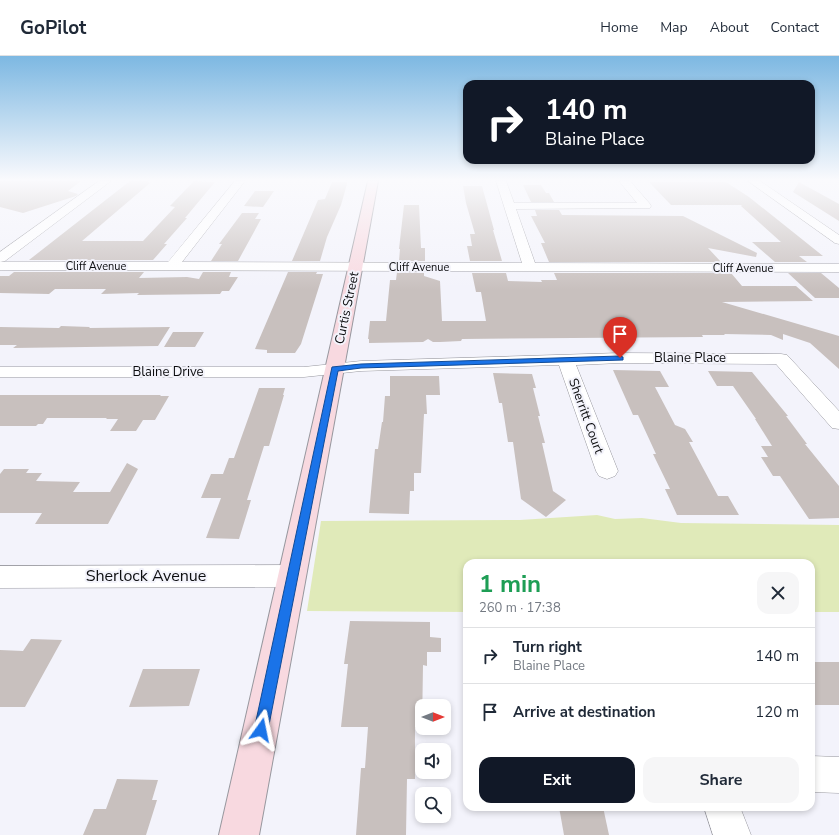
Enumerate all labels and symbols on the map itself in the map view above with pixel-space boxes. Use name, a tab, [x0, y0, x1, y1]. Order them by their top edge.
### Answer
street label: Cliff Avenue	[66, 259, 126, 274]
street label: Cliff Avenue	[389, 260, 449, 275]
street label: Cliff Avenue	[713, 261, 773, 276]
street label: Curtis Street	[331, 270, 364, 346]
pin	[603, 317, 637, 358]
street label: Blaine Place	[654, 349, 726, 367]
street label: Blaine Drive	[132, 363, 204, 381]
street label: Sherritt Court	[564, 376, 608, 457]
street label: Sherlock Avenue	[86, 565, 206, 587]
north arrow	[415, 699, 451, 735]
position arrow	[240, 709, 282, 751]

